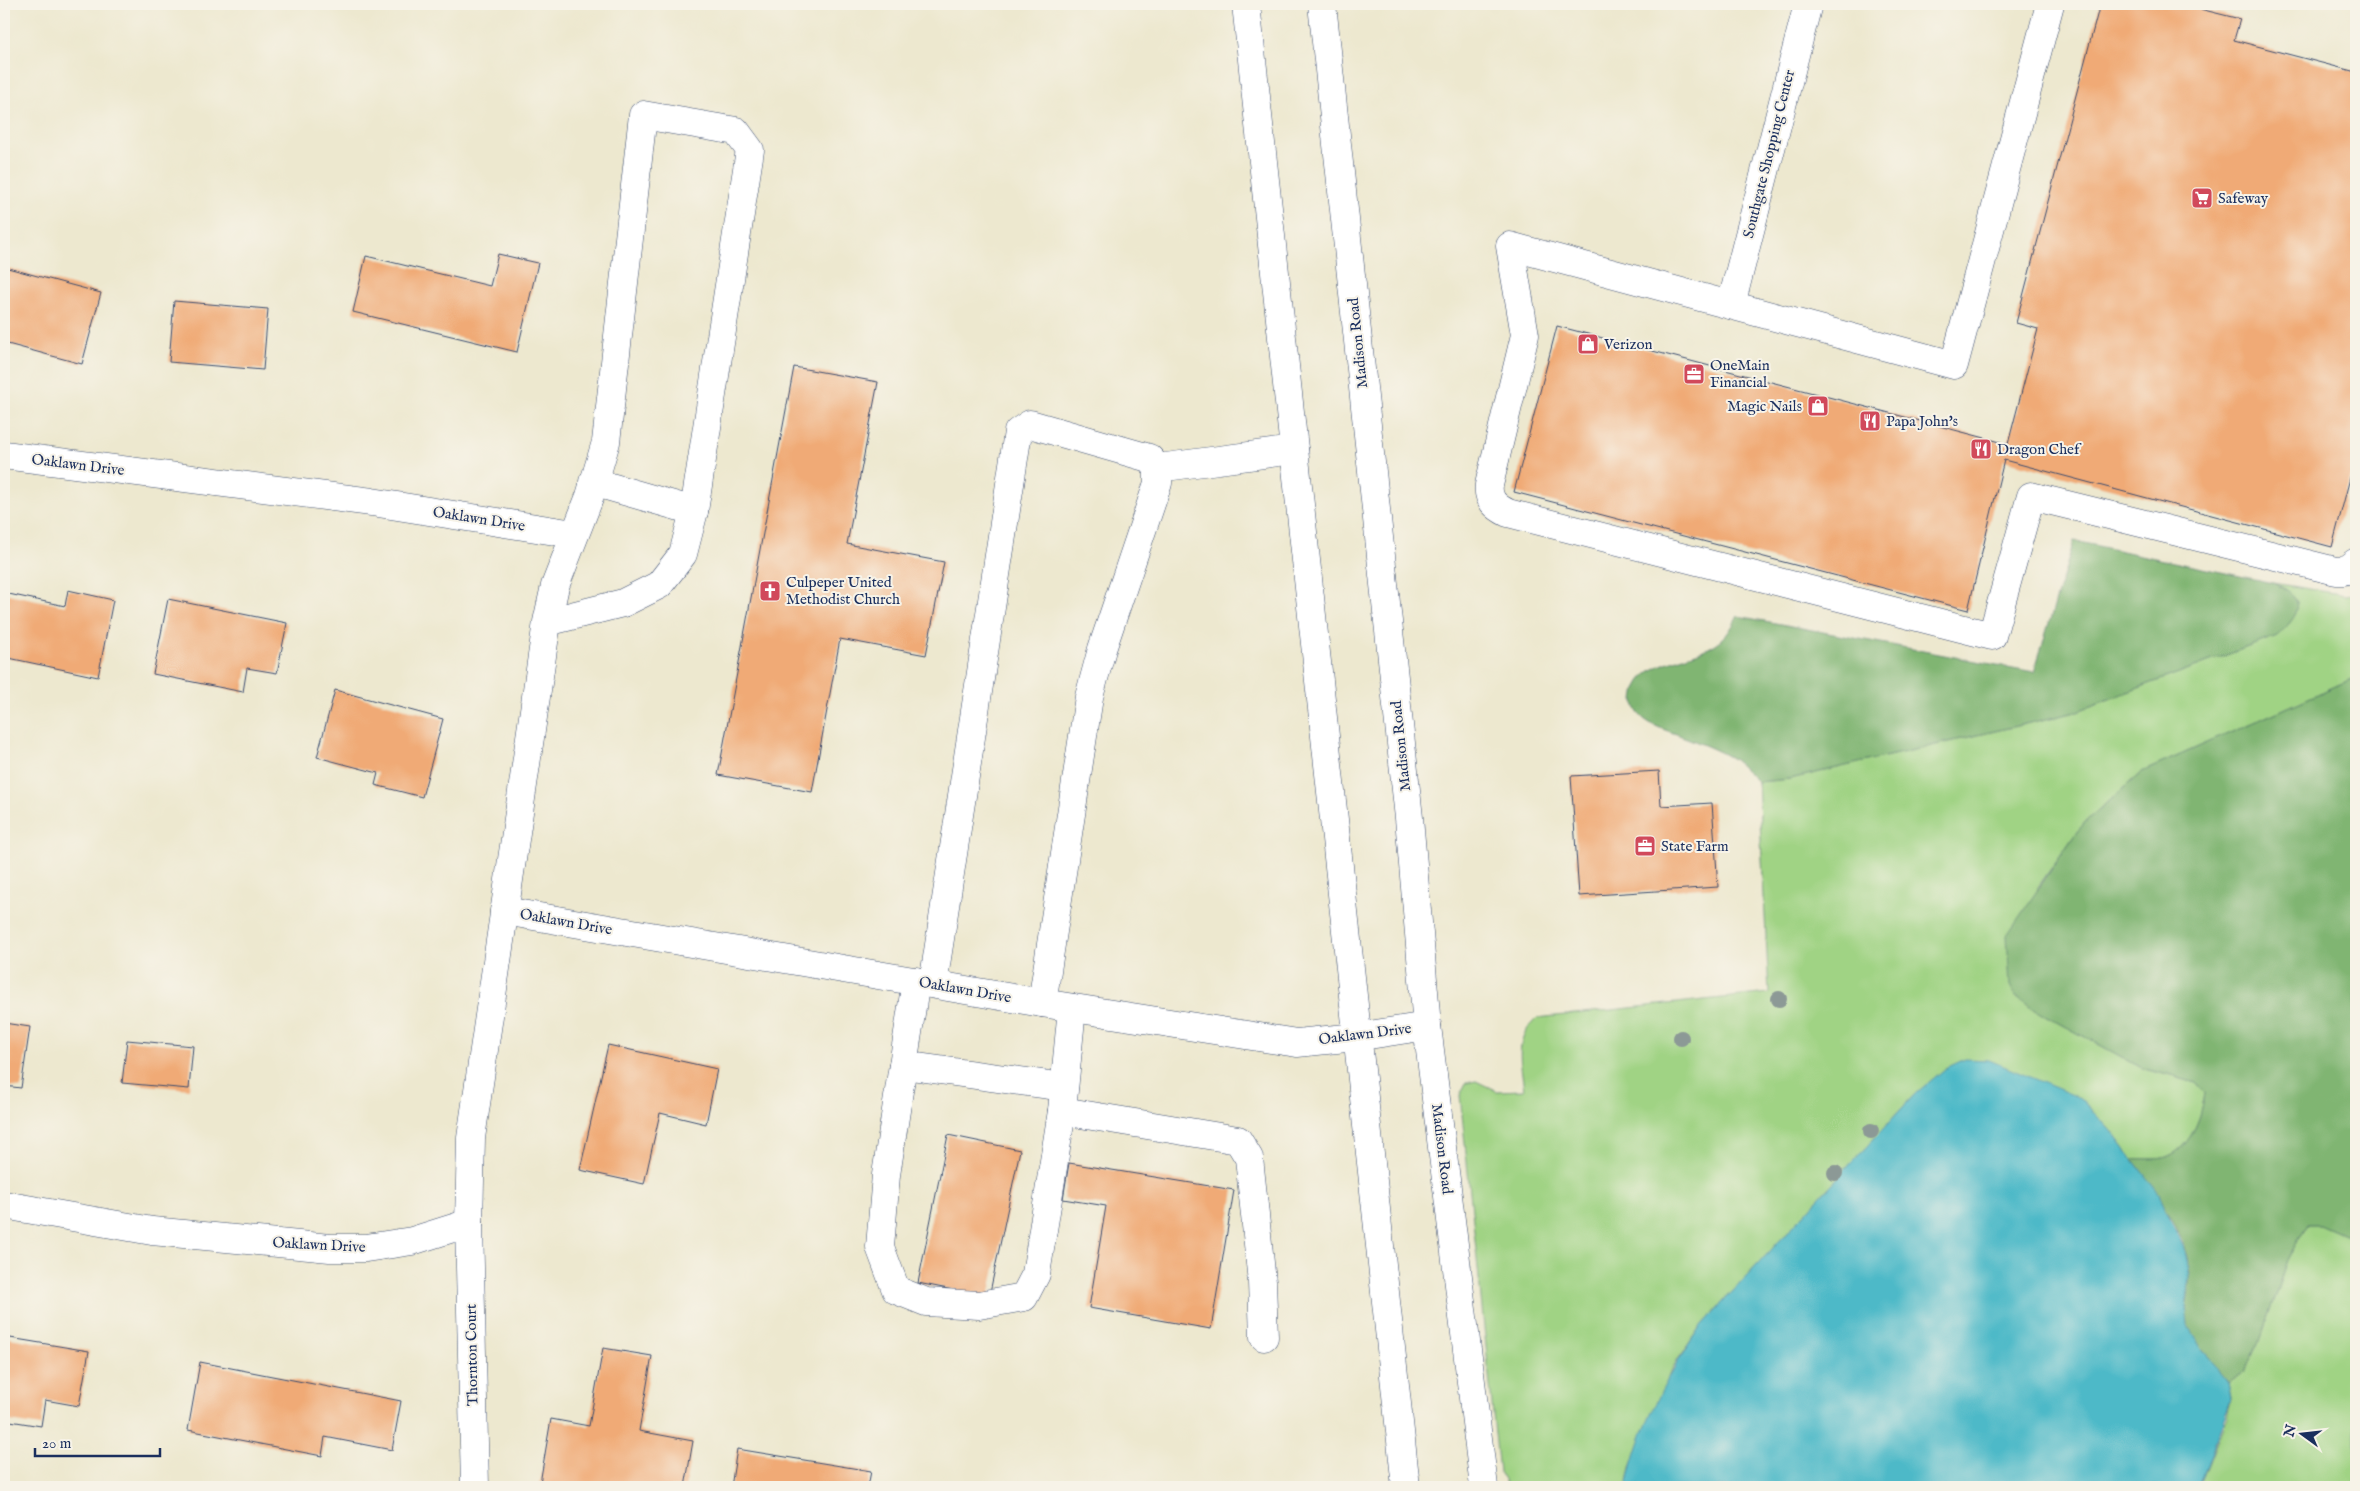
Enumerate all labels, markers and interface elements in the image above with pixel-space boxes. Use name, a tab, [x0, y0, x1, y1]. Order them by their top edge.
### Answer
street label: Southgate Shopping Center	[1739, 67, 1799, 240]
supermarket icon: Safeway	[2190, 186, 2214, 210]
place label: Safeway	[2218, 189, 2269, 208]
street label: Madison Road	[1344, 296, 1372, 389]
shop icon: Verizon	[1576, 332, 1600, 356]
place label: Verizon	[1603, 335, 1652, 354]
place label: OneMain Financial	[1710, 356, 1770, 392]
office icon: OneMain Financial	[1682, 362, 1706, 386]
shop icon: Magic Nails	[1806, 394, 1830, 418]
place label: Magic Nails	[1727, 397, 1802, 416]
restaurant icon: Papa John's	[1858, 409, 1882, 433]
place label: Papa John's	[1886, 412, 1958, 431]
restaurant icon: Dragon Chef	[1969, 437, 1993, 461]
place label: Dragon Chef	[1997, 440, 2082, 459]
street label: Oaklawn Drive	[30, 450, 126, 480]
street label: Oaklawn Drive	[431, 502, 527, 536]
place label: Culpeper United Methodist Church	[786, 573, 900, 609]
church icon: Culpeper United Methodist Church	[758, 579, 782, 603]
street label: Madison Road	[1387, 699, 1415, 792]
office icon: State Farm	[1633, 834, 1657, 858]
place label: State Farm	[1661, 837, 1729, 856]
street label: Oaklawn Drive	[518, 905, 614, 939]
street label: Oaklawn Drive	[917, 973, 1013, 1007]
street label: Oaklawn Drive	[1317, 1019, 1413, 1049]
street label: Madison Road	[1427, 1103, 1457, 1196]
street label: Oaklawn Drive	[272, 1233, 366, 1257]
street label: Thornton Court	[462, 1304, 482, 1406]
north arrow	[2278, 1408, 2328, 1458]
text: N	[2280, 1423, 2301, 1440]
scale bar	[35, 1426, 160, 1458]
text: 20 m	[42, 1434, 72, 1453]

